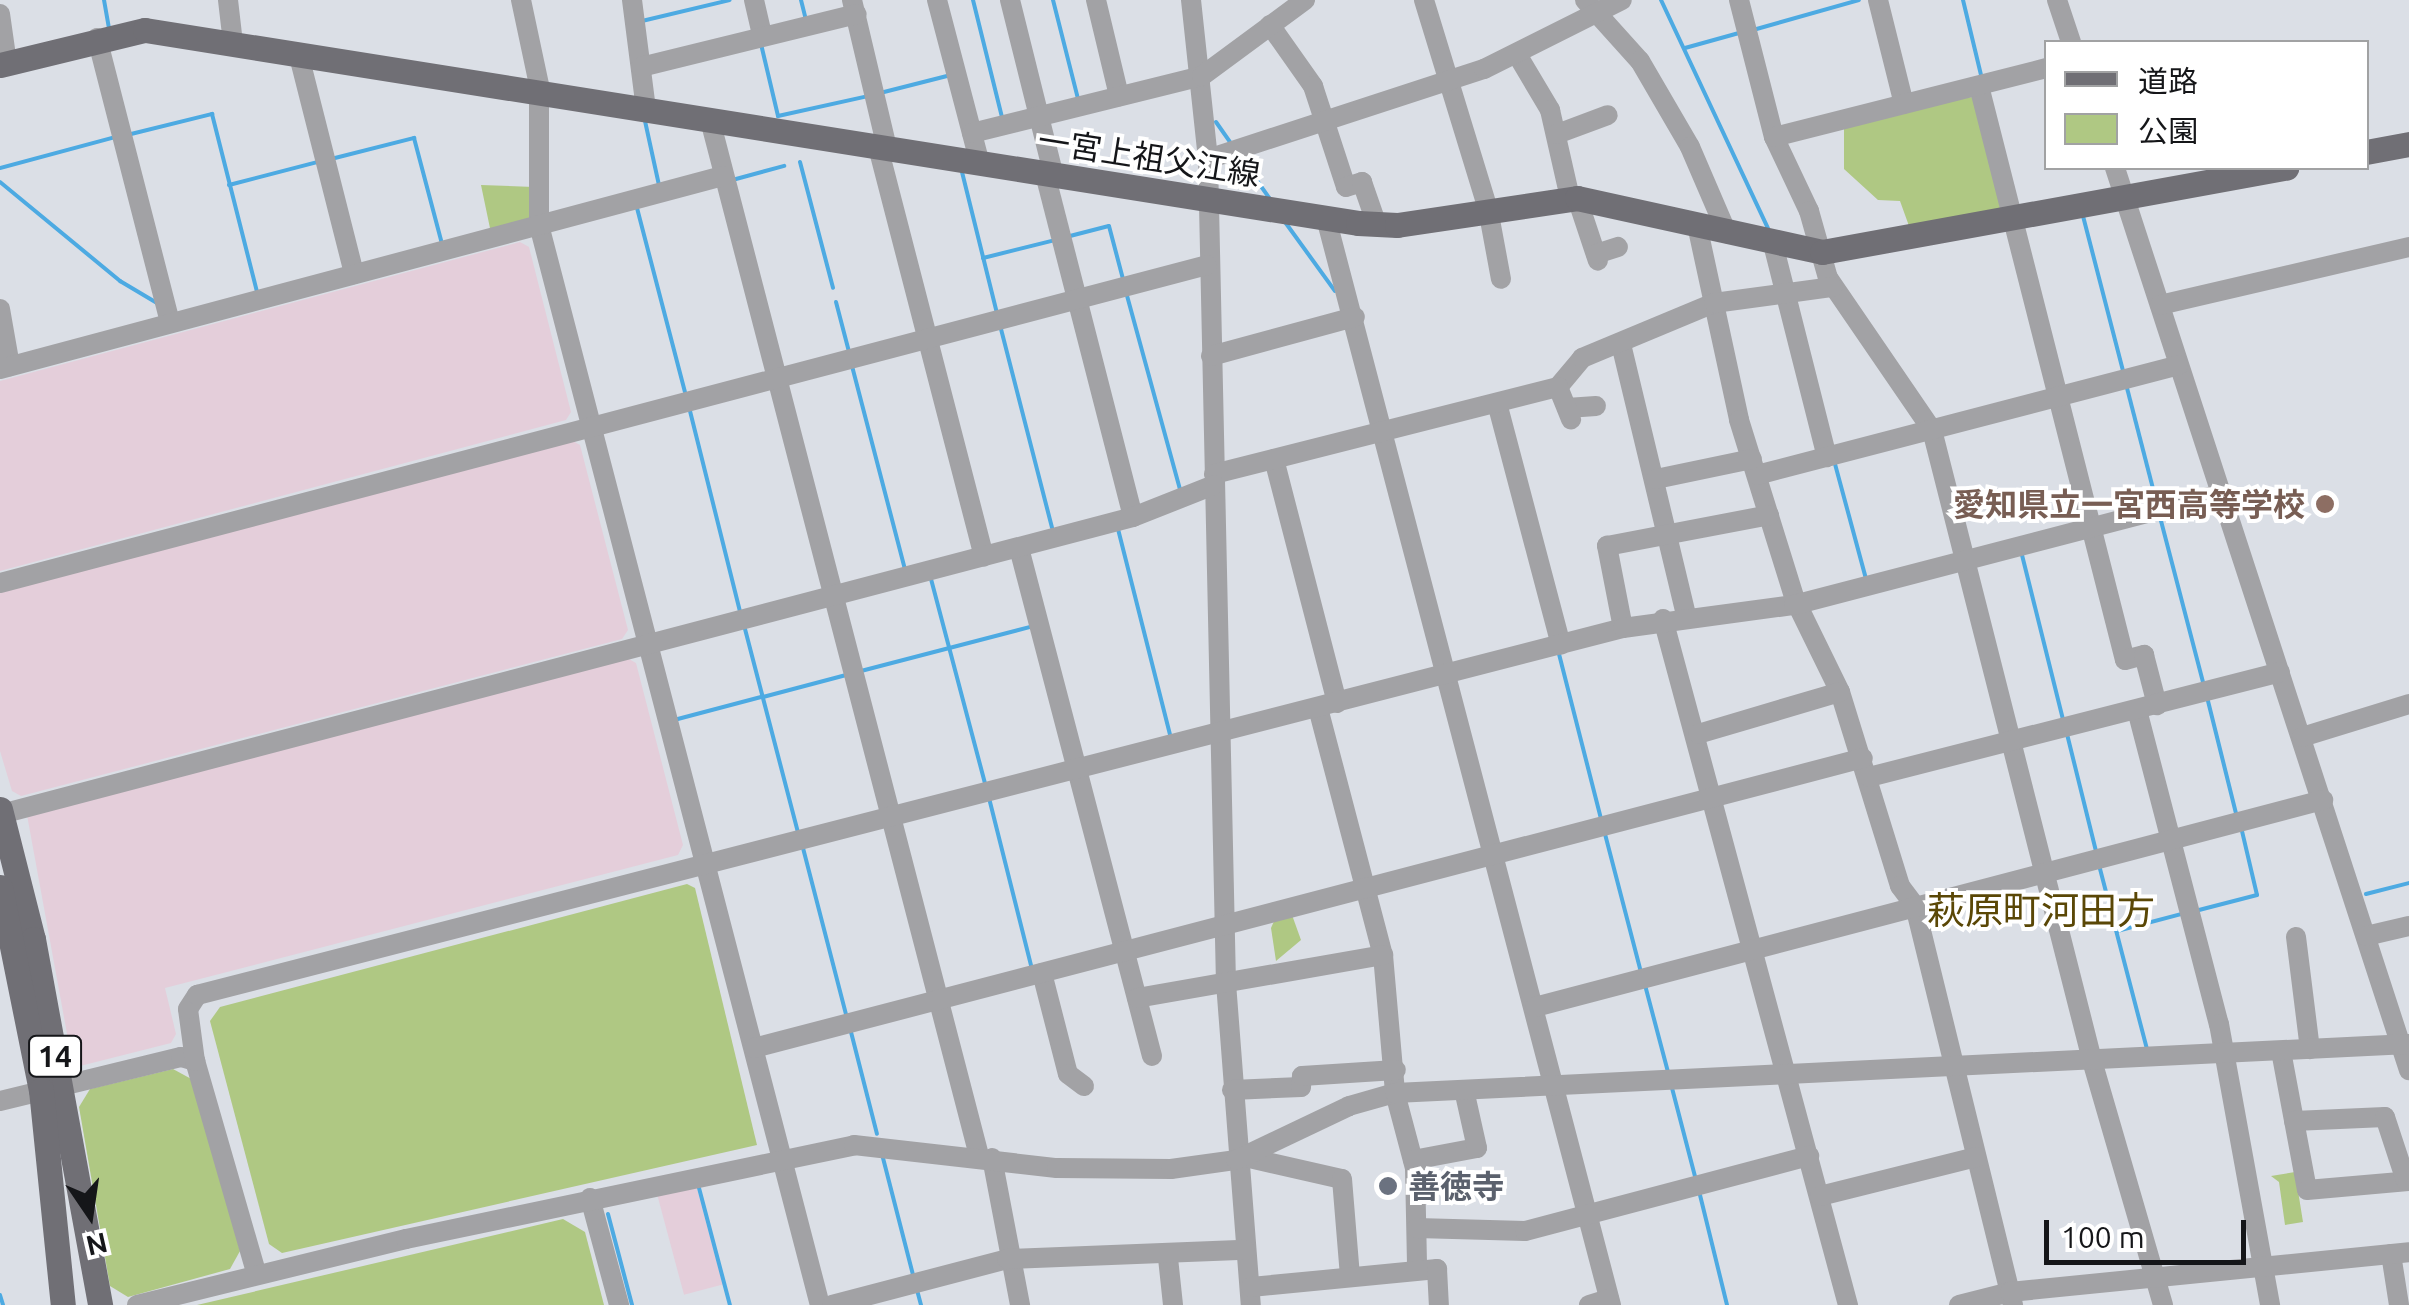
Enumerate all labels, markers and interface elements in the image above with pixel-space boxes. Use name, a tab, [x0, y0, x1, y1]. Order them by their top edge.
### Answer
legend	[2044, 40, 2369, 170]
text: 道路	[2138, 64, 2198, 98]
text: 公園	[2138, 114, 2198, 148]
street label: 一宮上祖父江線	[1035, 121, 1263, 193]
place label: 愛知県立一宮西高等学校	[1953, 485, 2305, 523]
marker: 愛知県立一宮西高等学校	[2314, 493, 2336, 515]
district label: 萩原町河田方	[1927, 888, 2155, 934]
road number: 14	[28, 1031, 82, 1081]
north arrow	[40, 1165, 140, 1265]
place label: 善徳寺	[1408, 1167, 1504, 1205]
marker: 善徳寺	[1377, 1175, 1399, 1197]
scale bar	[2049, 1200, 2252, 1262]
text: 100 m	[2061, 1220, 2145, 1254]
text: N	[83, 1227, 111, 1262]

